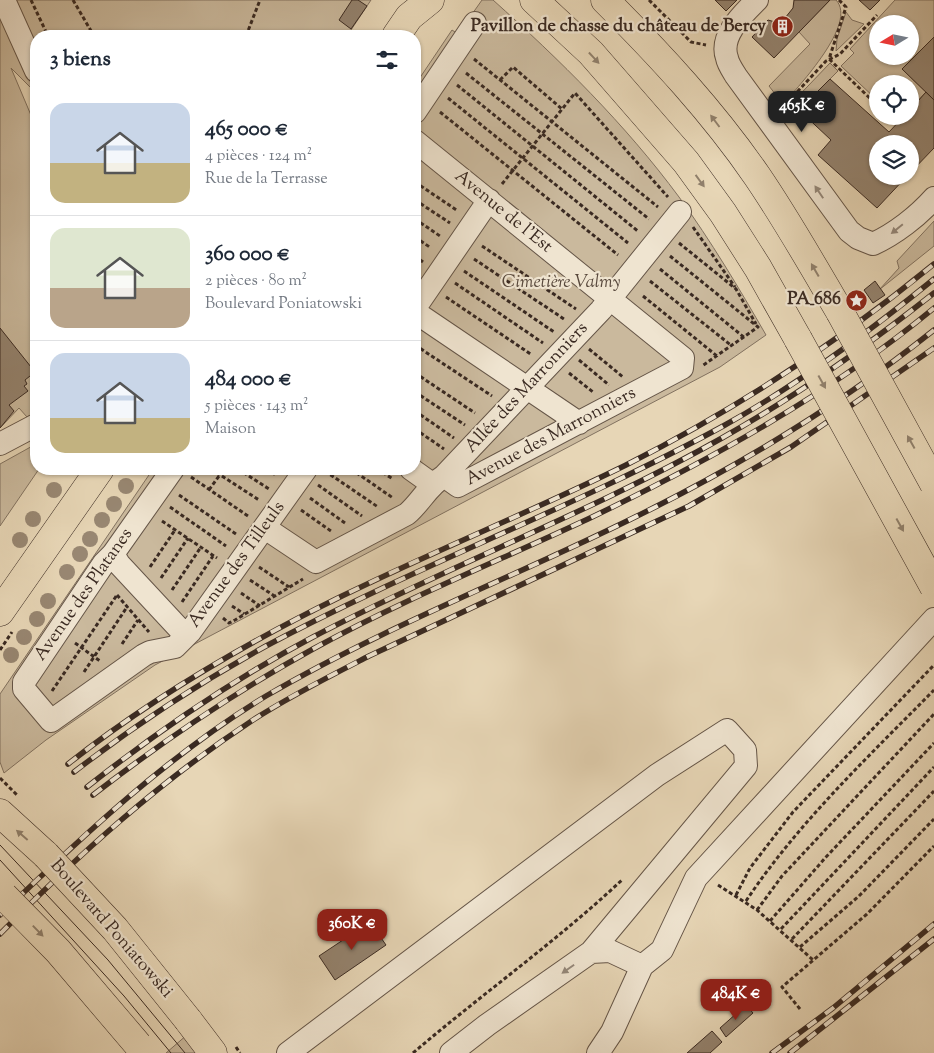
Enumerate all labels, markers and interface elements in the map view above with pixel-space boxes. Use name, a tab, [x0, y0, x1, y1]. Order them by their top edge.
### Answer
place label: Pavillon de chasse du château de Bercy	[471, 14, 766, 40]
building icon: Pavillon de chasse du château de Bercy	[770, 15, 794, 39]
north arrow	[869, 15, 919, 65]
map controls	[869, 15, 919, 185]
text: 3 biens	[50, 45, 111, 75]
icon: filters	[373, 46, 401, 74]
one-way arrow	[588, 51, 600, 63]
button: locate	[869, 75, 919, 125]
pin: 465K €	[761, 90, 843, 133]
text: 465K €	[779, 95, 825, 118]
one-way arrow	[710, 114, 720, 128]
text: 465 000 €	[205, 115, 288, 145]
icon: home	[90, 123, 150, 183]
button: layers	[869, 135, 919, 185]
text: 4 pièces · 124 m²	[205, 145, 312, 168]
street label: Avenue de l'Est	[448, 164, 558, 260]
text: Rue de la Terrasse	[205, 168, 328, 191]
one-way arrow	[694, 174, 705, 187]
one-way arrow	[814, 186, 824, 199]
one-way arrow	[891, 224, 904, 235]
text: 360 000 €	[205, 240, 290, 270]
icon: home	[90, 248, 150, 308]
one-way arrow	[811, 263, 820, 277]
text: 2 pièces · 80 m²	[205, 270, 307, 293]
park label: Cimetière Valmy	[502, 270, 620, 296]
place label: PA_686	[787, 287, 841, 313]
place icon: PA_686	[845, 288, 869, 312]
text: Boulevard Poniatowski	[205, 293, 362, 316]
street label: Allée des Marronniers	[459, 317, 595, 459]
text: 484 000 €	[205, 365, 292, 395]
icon: home	[90, 373, 150, 433]
one-way arrow	[817, 375, 826, 389]
street label: Avenue des Marronniers	[461, 381, 641, 493]
text: 5 pièces · 143 m²	[205, 395, 309, 418]
text: Maison	[205, 418, 256, 441]
one-way arrow	[906, 435, 915, 448]
street label: Avenue des Tilleuls	[182, 496, 292, 634]
one-way arrow	[896, 517, 904, 532]
street label: Avenue des Platanes	[28, 523, 140, 667]
one-way arrow	[17, 829, 29, 841]
street label: Boulevard Poniatowski	[43, 854, 179, 1004]
pin: 360K €	[311, 908, 393, 951]
text: 360K €	[328, 913, 376, 936]
one-way arrow	[32, 925, 44, 937]
one-way arrow	[561, 964, 574, 974]
pin: 484K €	[695, 978, 777, 1021]
text: 484K €	[712, 983, 760, 1006]

